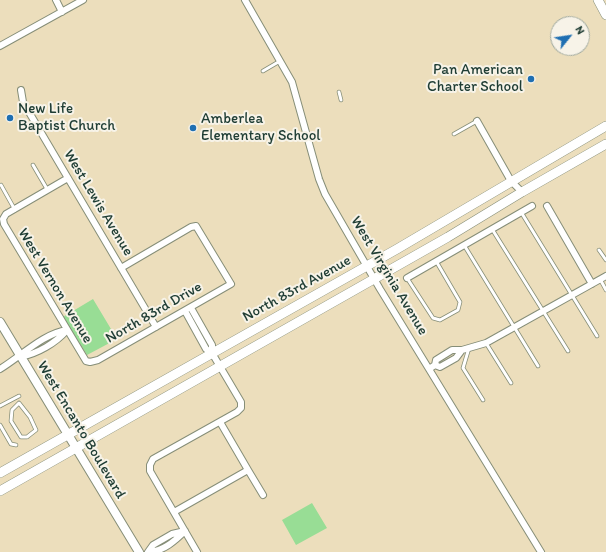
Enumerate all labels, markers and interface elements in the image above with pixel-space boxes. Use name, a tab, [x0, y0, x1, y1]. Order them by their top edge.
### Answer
north arrow	[550, 16, 590, 56]
text: N	[572, 24, 587, 37]
place label: Pan American Charter School	[427, 61, 523, 96]
marker: Pan American Charter School	[526, 74, 536, 84]
place label: New Life Baptist Church	[18, 100, 115, 135]
place label: Amberlea Elementary School	[201, 110, 321, 145]
marker: New Life Baptist Church	[5, 113, 15, 123]
marker: Amberlea Elementary School	[188, 123, 198, 133]
street label: West Lewis Avenue	[59, 147, 137, 259]
street label: West Virginia Avenue	[346, 213, 432, 339]
street label: West Vernon Avenue	[14, 225, 96, 347]
street label: North 83rd Avenue	[240, 252, 354, 326]
street label: North 83rd Drive	[103, 278, 205, 348]
street label: West Encanto Boulevard	[33, 358, 129, 502]

